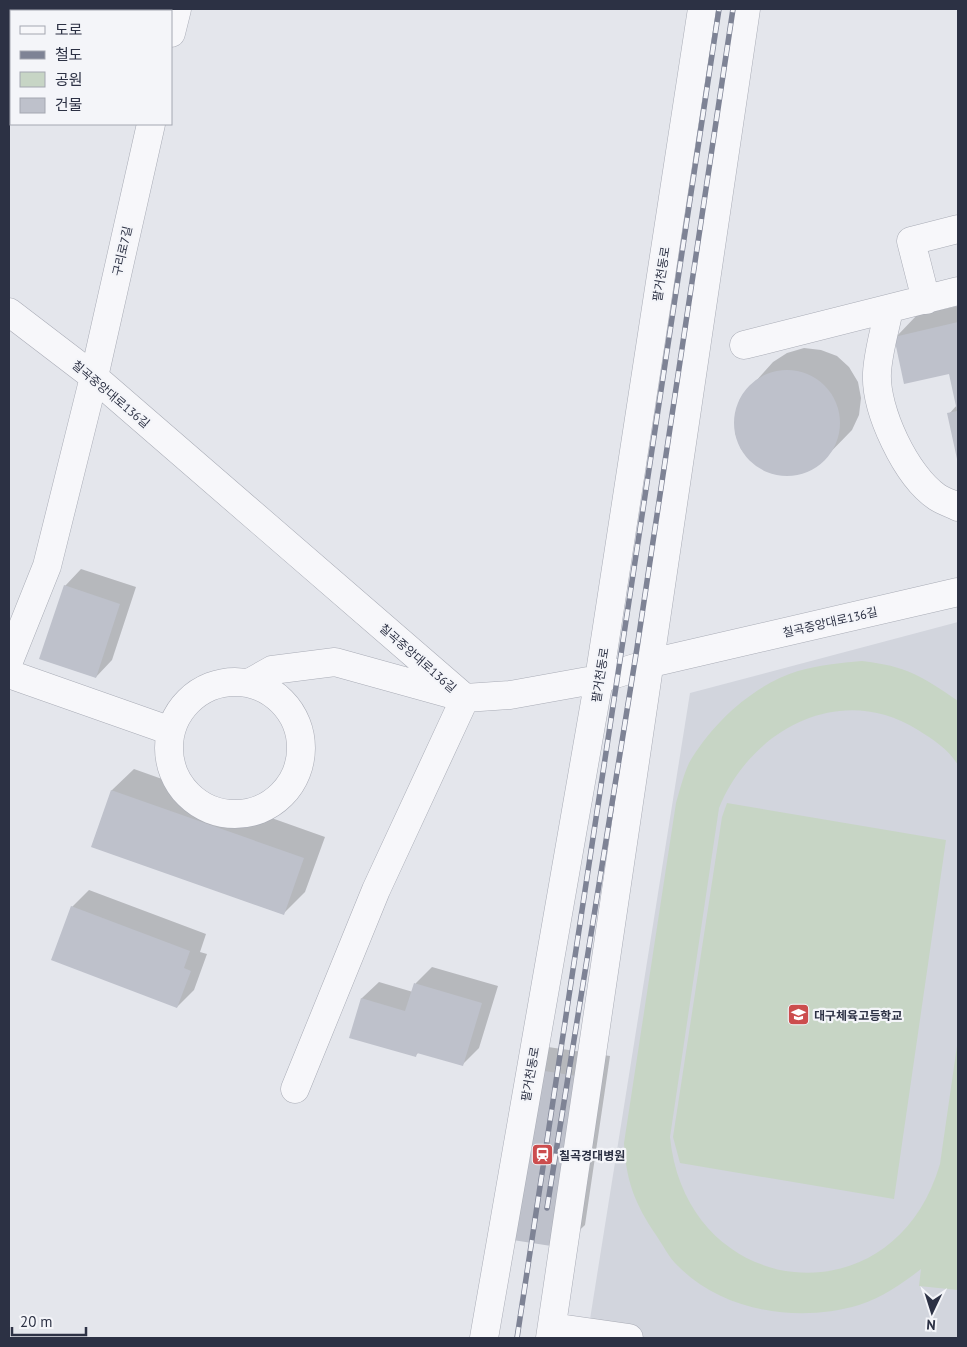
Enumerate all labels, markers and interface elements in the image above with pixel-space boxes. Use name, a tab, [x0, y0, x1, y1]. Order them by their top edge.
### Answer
legend	[10, 10, 172, 125]
text: 도로	[55, 20, 83, 39]
text: 철도	[55, 45, 83, 64]
text: 공원	[55, 70, 83, 89]
text: 건물	[55, 95, 83, 114]
street label: 구리로7길	[109, 225, 135, 277]
street label: 팔거천동로	[649, 246, 673, 302]
street label: 칠곡중앙대로136길	[69, 357, 153, 431]
street label: 칠곡중앙대로136길	[781, 604, 879, 640]
street label: 칠곡중앙대로136길	[377, 621, 459, 695]
street label: 팔거천동로	[588, 647, 612, 703]
school or university icon: 대구체육고등학교	[786, 1003, 810, 1027]
place label: 대구체육고등학교	[814, 1008, 902, 1023]
street label: 팔거천동로	[518, 1046, 542, 1102]
station icon: 칠곡경대병원	[531, 1143, 555, 1167]
place label: 칠곡경대병원	[559, 1148, 625, 1163]
north arrow	[907, 1287, 957, 1337]
scale bar	[12, 1304, 86, 1336]
text: 20 m	[20, 1312, 53, 1331]
text: N	[926, 1316, 936, 1334]

